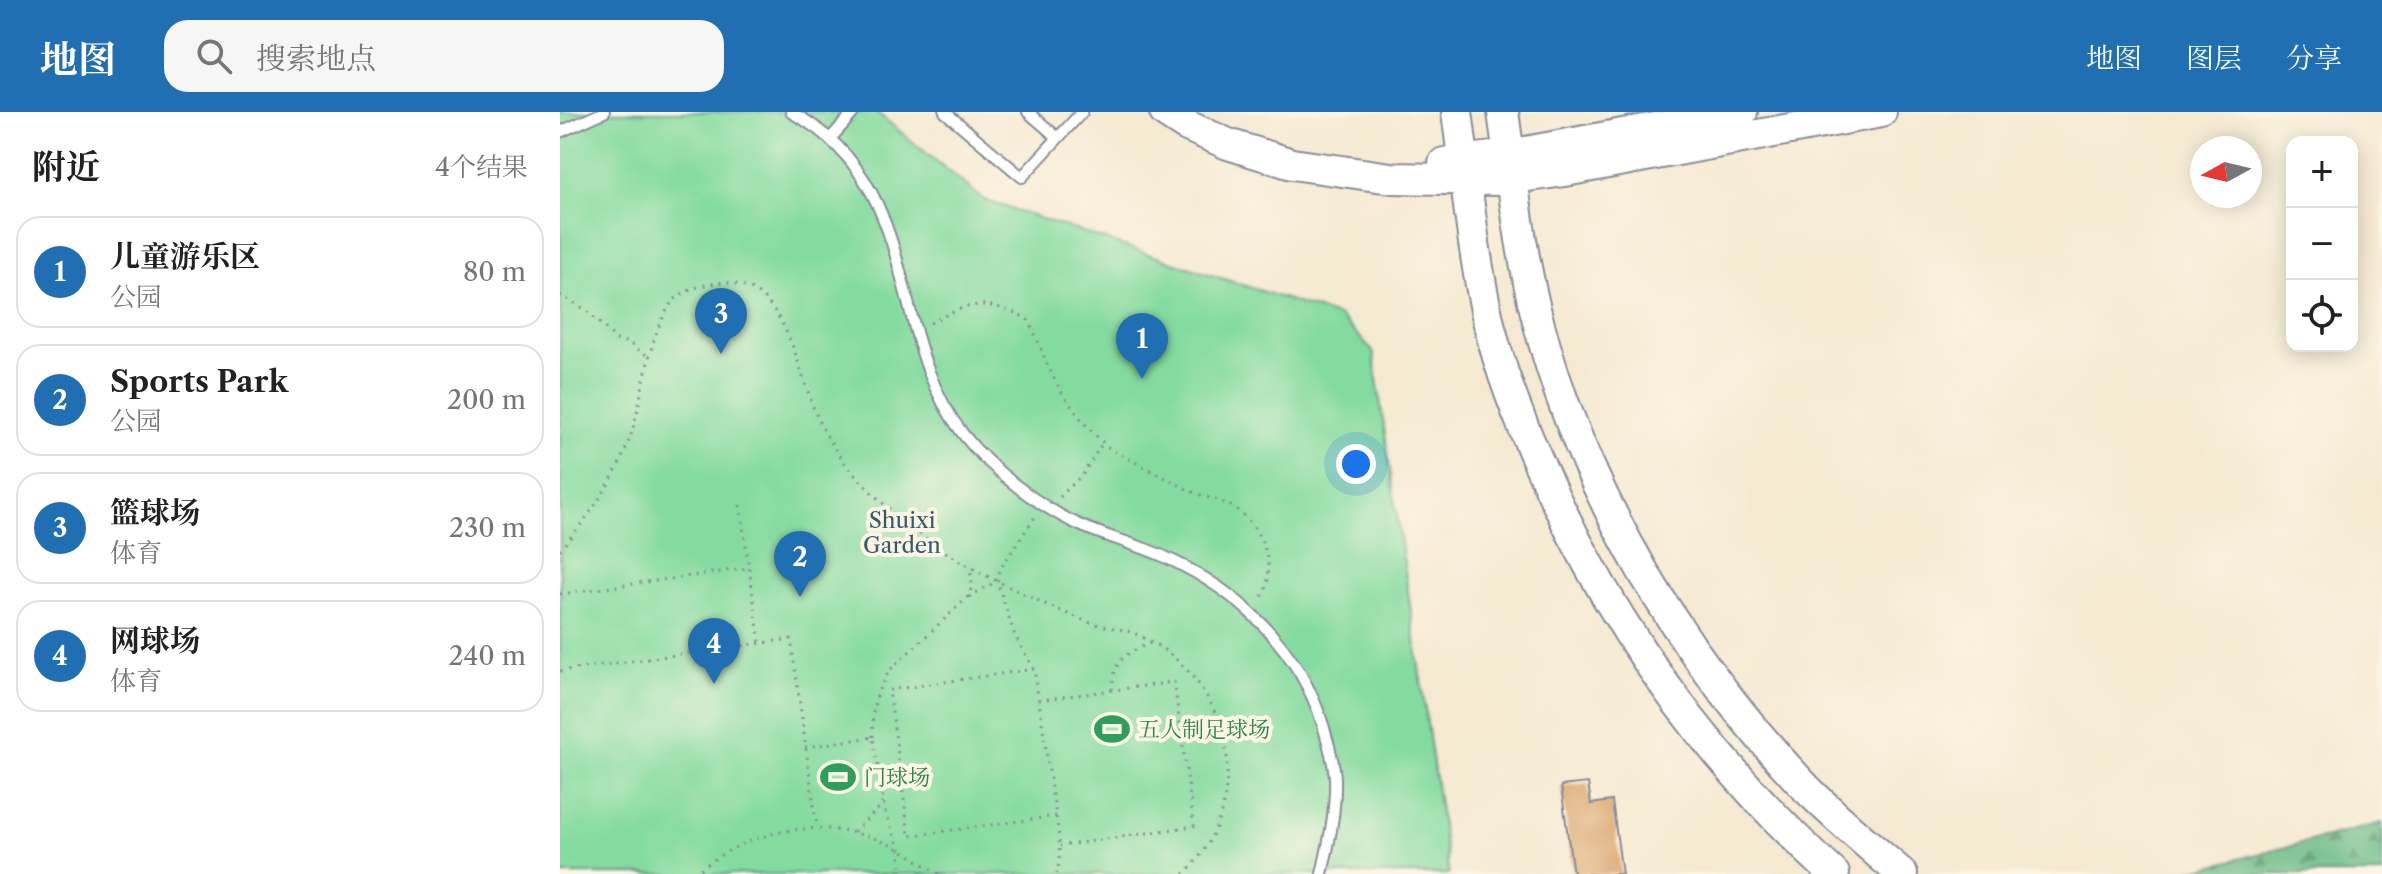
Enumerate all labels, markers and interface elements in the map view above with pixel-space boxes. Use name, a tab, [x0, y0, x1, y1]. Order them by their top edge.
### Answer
search box	[164, 20, 724, 92]
icon: search	[192, 34, 236, 78]
text: 地图	[40, 36, 116, 83]
text: 搜索地点	[256, 40, 376, 77]
text: 地图	[2086, 41, 2142, 75]
text: 图层	[2186, 41, 2242, 75]
text: 分享	[2286, 41, 2342, 75]
north arrow	[2190, 136, 2262, 208]
map controls	[2286, 136, 2358, 352]
button: +	[2286, 136, 2358, 208]
text: 附近	[32, 146, 100, 188]
text: 4个结果	[435, 151, 528, 183]
button: −	[2286, 208, 2358, 280]
text: 儿童游乐区	[110, 238, 260, 275]
text: 1	[54, 256, 66, 288]
text: 80 m	[463, 256, 526, 288]
button: locate	[2286, 280, 2358, 352]
text: 公园	[110, 281, 162, 313]
pin: 3	[695, 288, 747, 354]
pin: 1	[1116, 313, 1168, 379]
text: Sports Park	[110, 363, 288, 400]
text: 2	[52, 384, 68, 416]
text: 200 m	[447, 384, 526, 416]
text: 公园	[110, 405, 162, 437]
your location	[1336, 444, 1376, 484]
text: 篮球场	[110, 494, 200, 531]
park label: Shuixi Garden	[863, 507, 941, 559]
text: 3	[53, 512, 67, 544]
text: 230 m	[449, 512, 526, 544]
pin: 2	[774, 531, 826, 597]
text: 体育	[110, 537, 162, 569]
pin: 4	[688, 618, 740, 684]
text: 网球场	[110, 622, 200, 659]
text: 4	[52, 640, 68, 672]
text: 240 m	[448, 640, 526, 672]
text: 体育	[110, 665, 162, 697]
sports icon: 五人制足球场	[1093, 710, 1131, 748]
place label: 五人制足球场	[1138, 716, 1270, 743]
sports icon: ‌门球场‌	[819, 758, 857, 796]
place label: ‌门球场‌	[864, 764, 930, 791]

